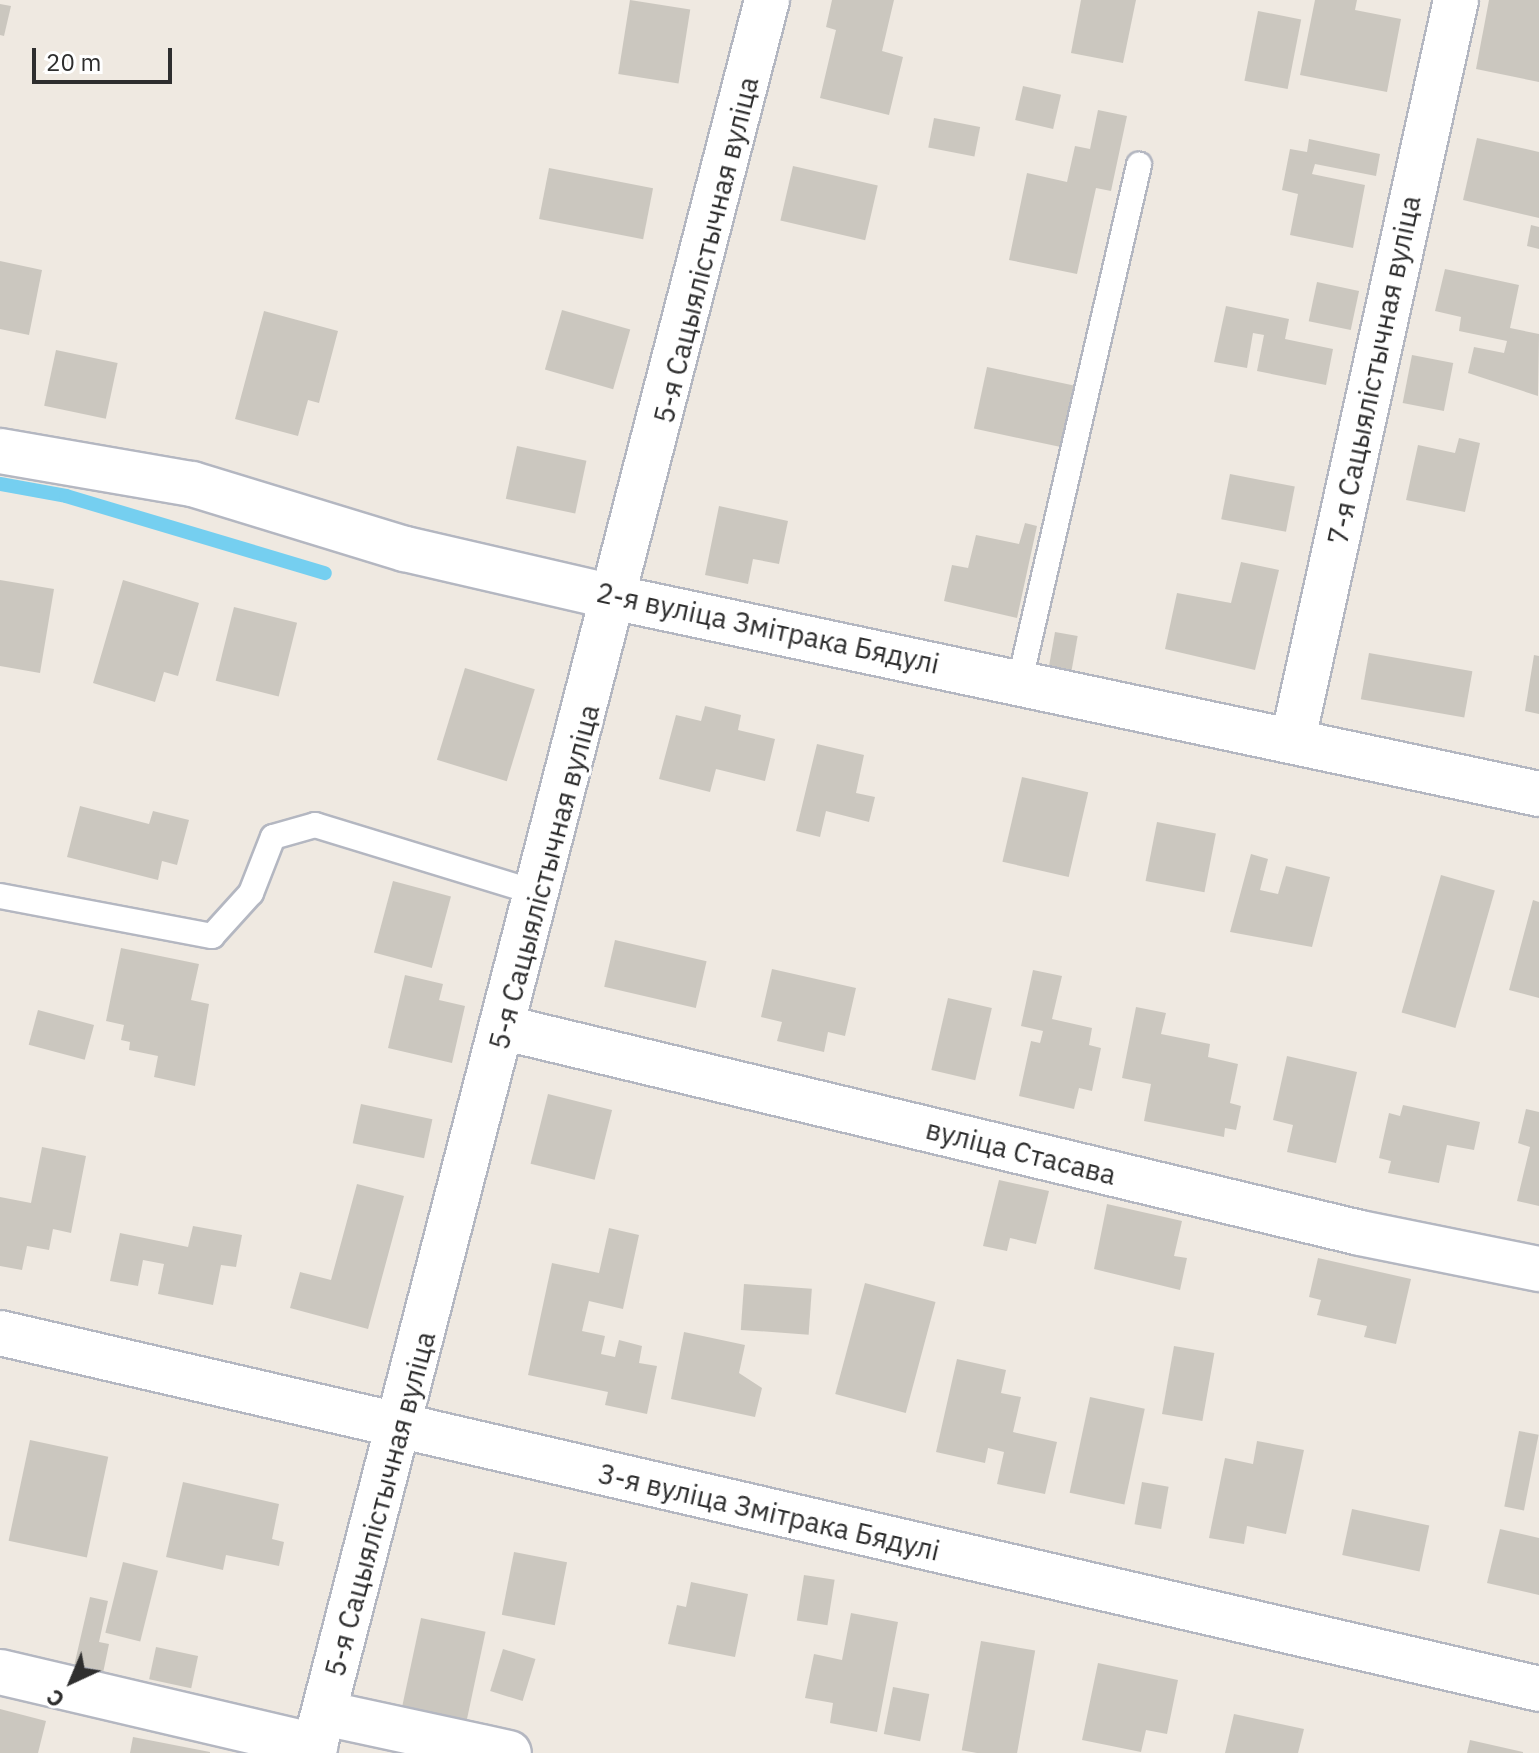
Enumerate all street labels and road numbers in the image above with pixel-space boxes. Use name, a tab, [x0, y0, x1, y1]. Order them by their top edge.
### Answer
street label: 5-я Сацыялістычная вуліца	[647, 73, 765, 427]
street label: 7-я Сацыялістычная вуліца	[1321, 192, 1427, 548]
street label: 2-я вуліца Змітрака Бядулі	[594, 575, 942, 681]
street label: 5-я Сацыялістычная вуліца	[482, 701, 606, 1053]
street label: вуліца Стасава	[922, 1112, 1120, 1192]
street label: 5-я Сацыялістычная вуліца	[318, 1328, 442, 1680]
street label: 3-я вуліца Змітрака Бядулі	[595, 1456, 943, 1568]

